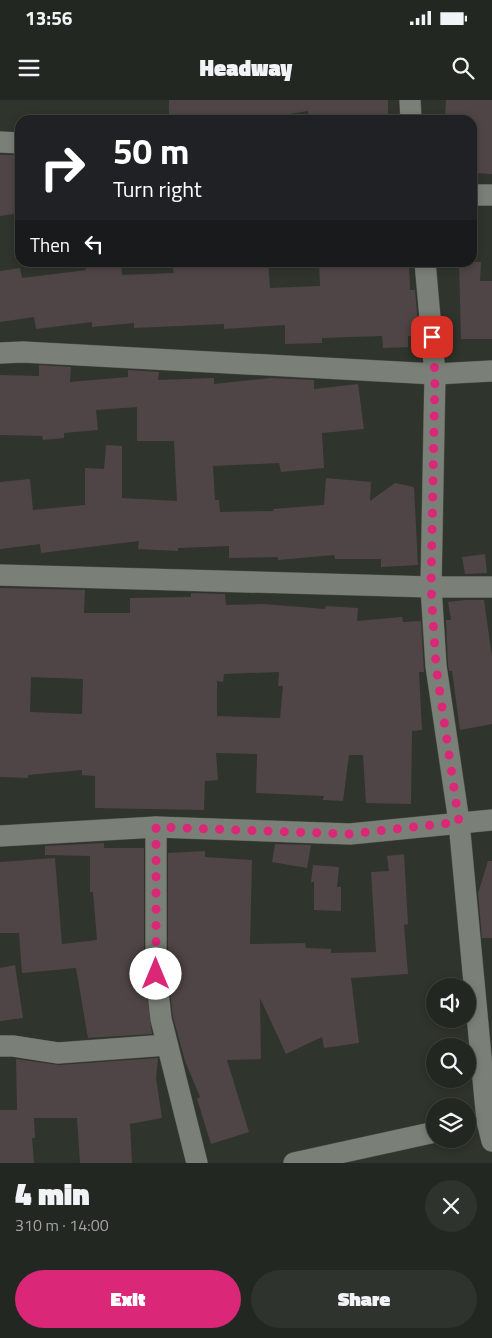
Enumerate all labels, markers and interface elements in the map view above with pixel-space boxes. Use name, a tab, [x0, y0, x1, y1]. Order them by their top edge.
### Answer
text: 13:56	[25, 3, 72, 32]
text: Headway	[200, 51, 292, 85]
icon: menu	[15, 54, 43, 82]
icon: search	[449, 54, 477, 82]
text: 50 m	[113, 124, 189, 178]
icon: right	[30, 135, 95, 200]
text: Turn right	[113, 172, 202, 206]
text: Then	[30, 230, 70, 259]
icon: left	[80, 230, 108, 258]
pin	[411, 316, 453, 358]
icon: arrive	[418, 323, 446, 351]
position arrow	[129, 947, 181, 999]
map controls	[426, 978, 476, 1148]
button: sound	[426, 978, 476, 1028]
button: search	[426, 1038, 476, 1088]
button: layers	[426, 1098, 476, 1148]
text: 4 min	[15, 1171, 90, 1217]
button: close	[425, 1180, 477, 1232]
text: 310 m · 14:00	[15, 1213, 109, 1237]
button: Exit	[15, 1270, 241, 1328]
button: Share	[251, 1270, 477, 1328]

